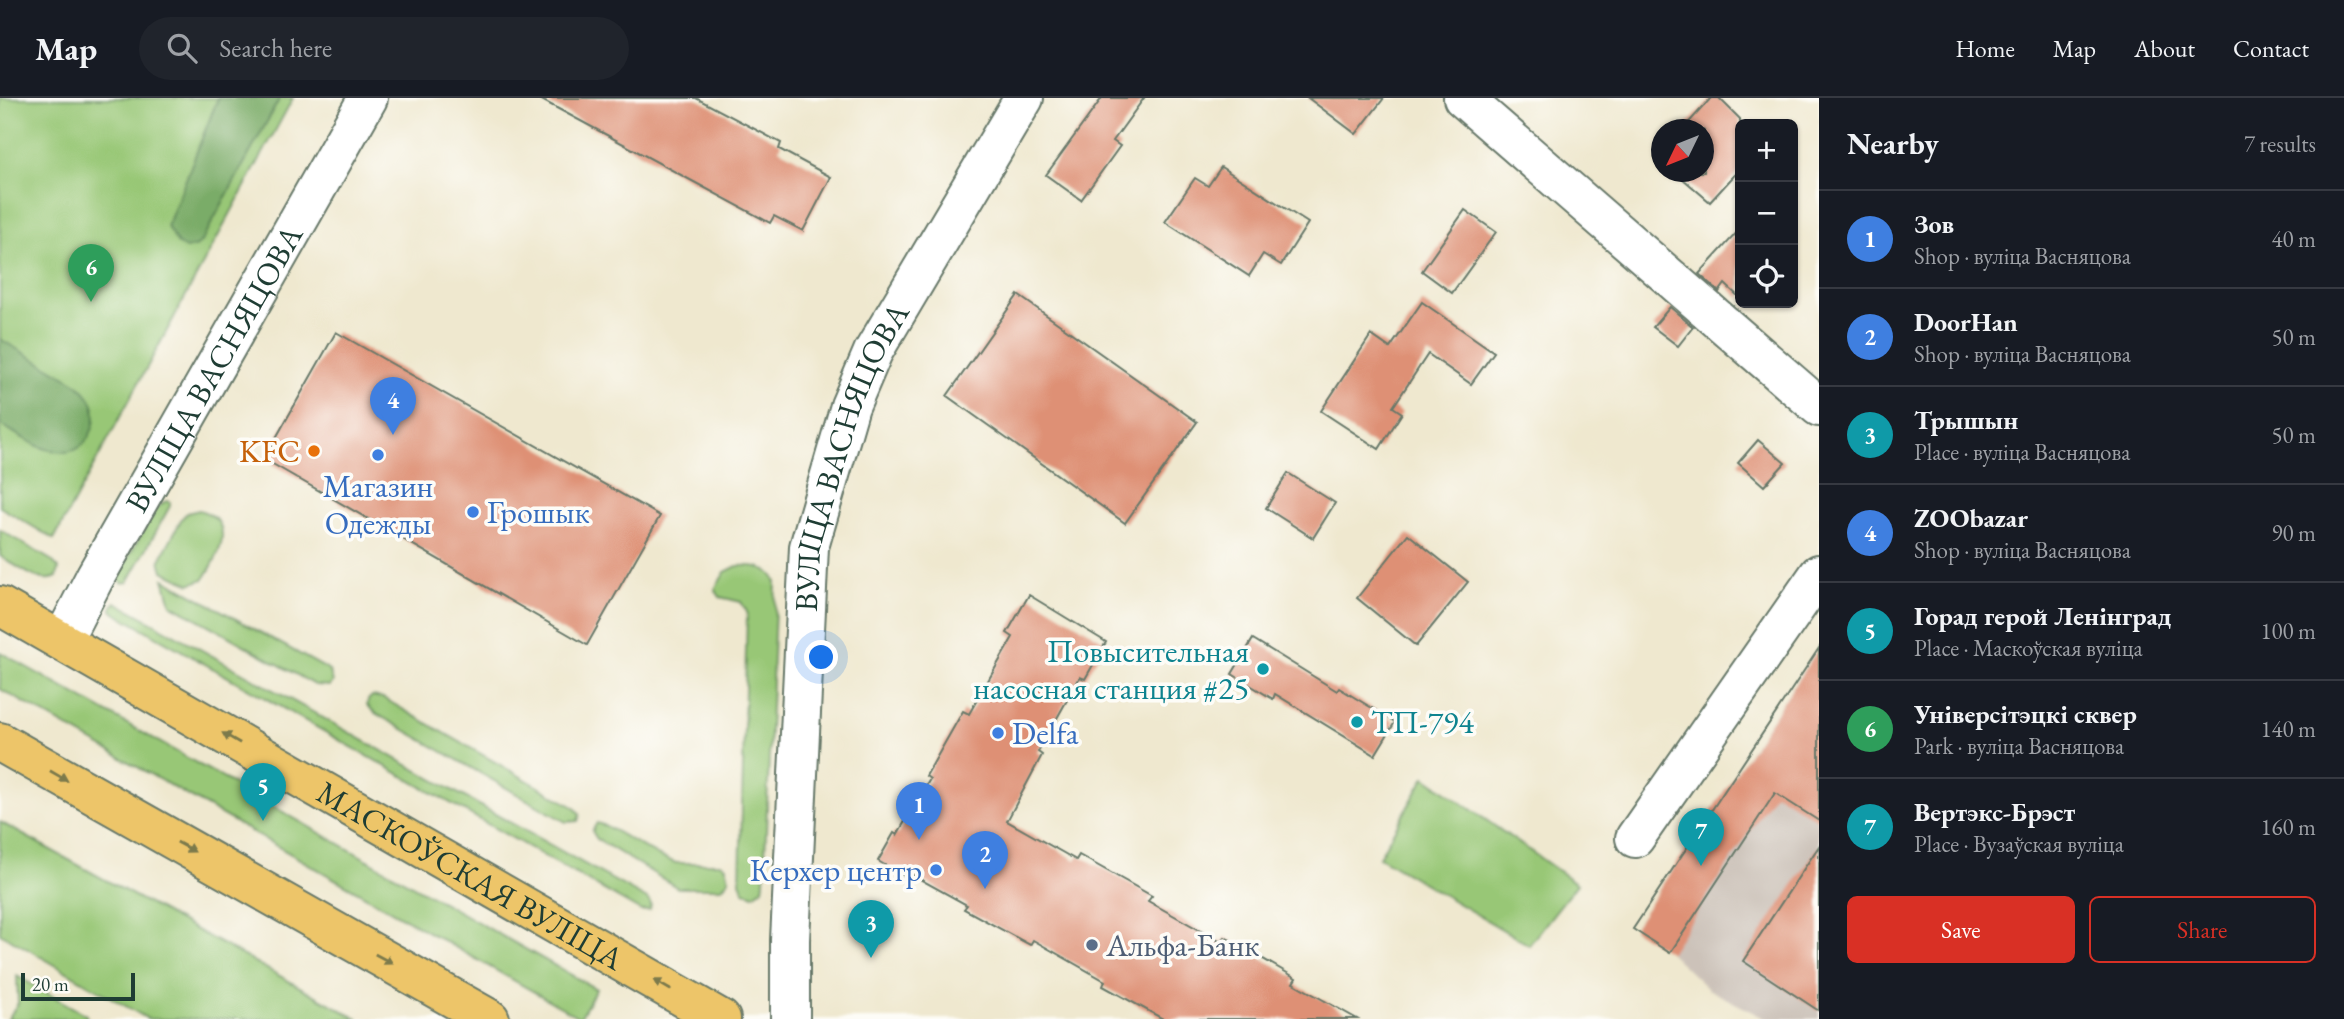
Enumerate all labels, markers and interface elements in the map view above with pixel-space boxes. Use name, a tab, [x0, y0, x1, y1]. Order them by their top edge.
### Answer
search box	[139, 17, 629, 80]
text: Map	[35, 27, 97, 70]
icon: search	[163, 29, 201, 67]
text: Search here	[219, 31, 332, 65]
text: Home	[1955, 33, 2015, 64]
text: Map	[2053, 33, 2096, 64]
text: About	[2134, 33, 2195, 64]
text: Contact	[2233, 33, 2309, 64]
north arrow	[1651, 119, 1714, 182]
map controls	[1735, 119, 1798, 308]
button: +	[1735, 119, 1798, 182]
text: Nearby	[1847, 124, 1939, 163]
text: 7 results	[2244, 129, 2316, 159]
button: −	[1735, 182, 1798, 245]
text: Зов	[1914, 207, 1954, 241]
street label: ВУЛІЦА ВАСНЯЦОВА	[115, 217, 313, 520]
text: 1	[1864, 224, 1876, 254]
text: 40 m	[2271, 224, 2316, 254]
text: Shop · вуліца Васняцова	[1914, 241, 2131, 271]
pin: 6	[68, 244, 114, 302]
button: locate	[1735, 245, 1798, 308]
street label: ВУЛІЦА ВАСНЯЦОВА	[785, 294, 919, 612]
text: DoorHan	[1914, 305, 2018, 339]
text: 2	[1864, 322, 1876, 352]
text: 50 m	[2271, 322, 2316, 352]
text: Shop · вуліца Васняцова	[1914, 339, 2131, 369]
pin: 4	[370, 377, 416, 435]
text: Трышын	[1914, 403, 2018, 437]
text: 3	[1864, 420, 1876, 450]
text: 50 m	[2271, 420, 2316, 450]
place label: KFC	[239, 430, 300, 472]
text: Place · вуліца Васняцова	[1914, 437, 2130, 467]
marker: KFC	[306, 443, 322, 459]
marker: Магазин Одежды	[370, 447, 386, 463]
place label: Магазин Одежды	[323, 465, 433, 544]
place label: Грошык	[487, 491, 590, 533]
text: ZOObazar	[1914, 501, 2028, 535]
marker: Грошык	[465, 504, 481, 520]
text: 4	[1864, 518, 1876, 548]
text: 90 m	[2271, 518, 2316, 548]
text: Shop · вуліца Васняцова	[1914, 535, 2131, 565]
text: Горад герой Ленінград	[1914, 599, 2172, 633]
text: 5	[1864, 616, 1876, 646]
text: 100 m	[2260, 616, 2316, 646]
place label: Повысительная насосная станция #25	[973, 630, 1249, 709]
text: Place · Маскоўская вуліца	[1914, 633, 2143, 663]
your location	[804, 640, 838, 674]
marker: Повысительная насосная станция #25	[1255, 661, 1271, 677]
text: Універсітэцкі сквер	[1914, 697, 2137, 731]
place label: ТП-794	[1371, 701, 1474, 743]
place label: Delfa	[1012, 712, 1079, 754]
marker: ТП-794	[1349, 714, 1365, 730]
text: 6	[1864, 714, 1876, 744]
text: 140 m	[2260, 714, 2316, 744]
marker: Delfa	[990, 725, 1006, 741]
text: Park · вуліца Васняцова	[1914, 731, 2124, 761]
one-way arrow	[221, 732, 241, 744]
pin: 5	[240, 763, 286, 821]
one-way arrow	[50, 770, 69, 782]
street label: МАСКОЎСКАЯ ВУЛІЦА	[310, 771, 632, 980]
pin: 1	[896, 782, 942, 840]
text: Вертэкс-Брэст	[1914, 795, 2075, 829]
pin: 7	[1678, 808, 1724, 866]
text: 7	[1864, 812, 1876, 842]
text: 160 m	[2260, 812, 2316, 842]
text: Place · Вузаўская вуліца	[1914, 829, 2124, 859]
pin: 2	[962, 831, 1008, 889]
one-way arrow	[176, 841, 195, 853]
place label: Керхер центр	[750, 849, 922, 891]
marker: Керхер центр	[928, 862, 944, 878]
button: Save	[1847, 896, 2075, 963]
button: Share	[2089, 896, 2316, 963]
pin: 3	[848, 900, 894, 958]
place label: Альфа-Банк	[1105, 924, 1260, 966]
marker: Альфа-Банк	[1084, 937, 1100, 953]
one-way arrow	[374, 953, 393, 965]
scale bar	[21, 970, 135, 1002]
text: 20 m	[32, 972, 69, 997]
one-way arrow	[652, 979, 671, 992]

